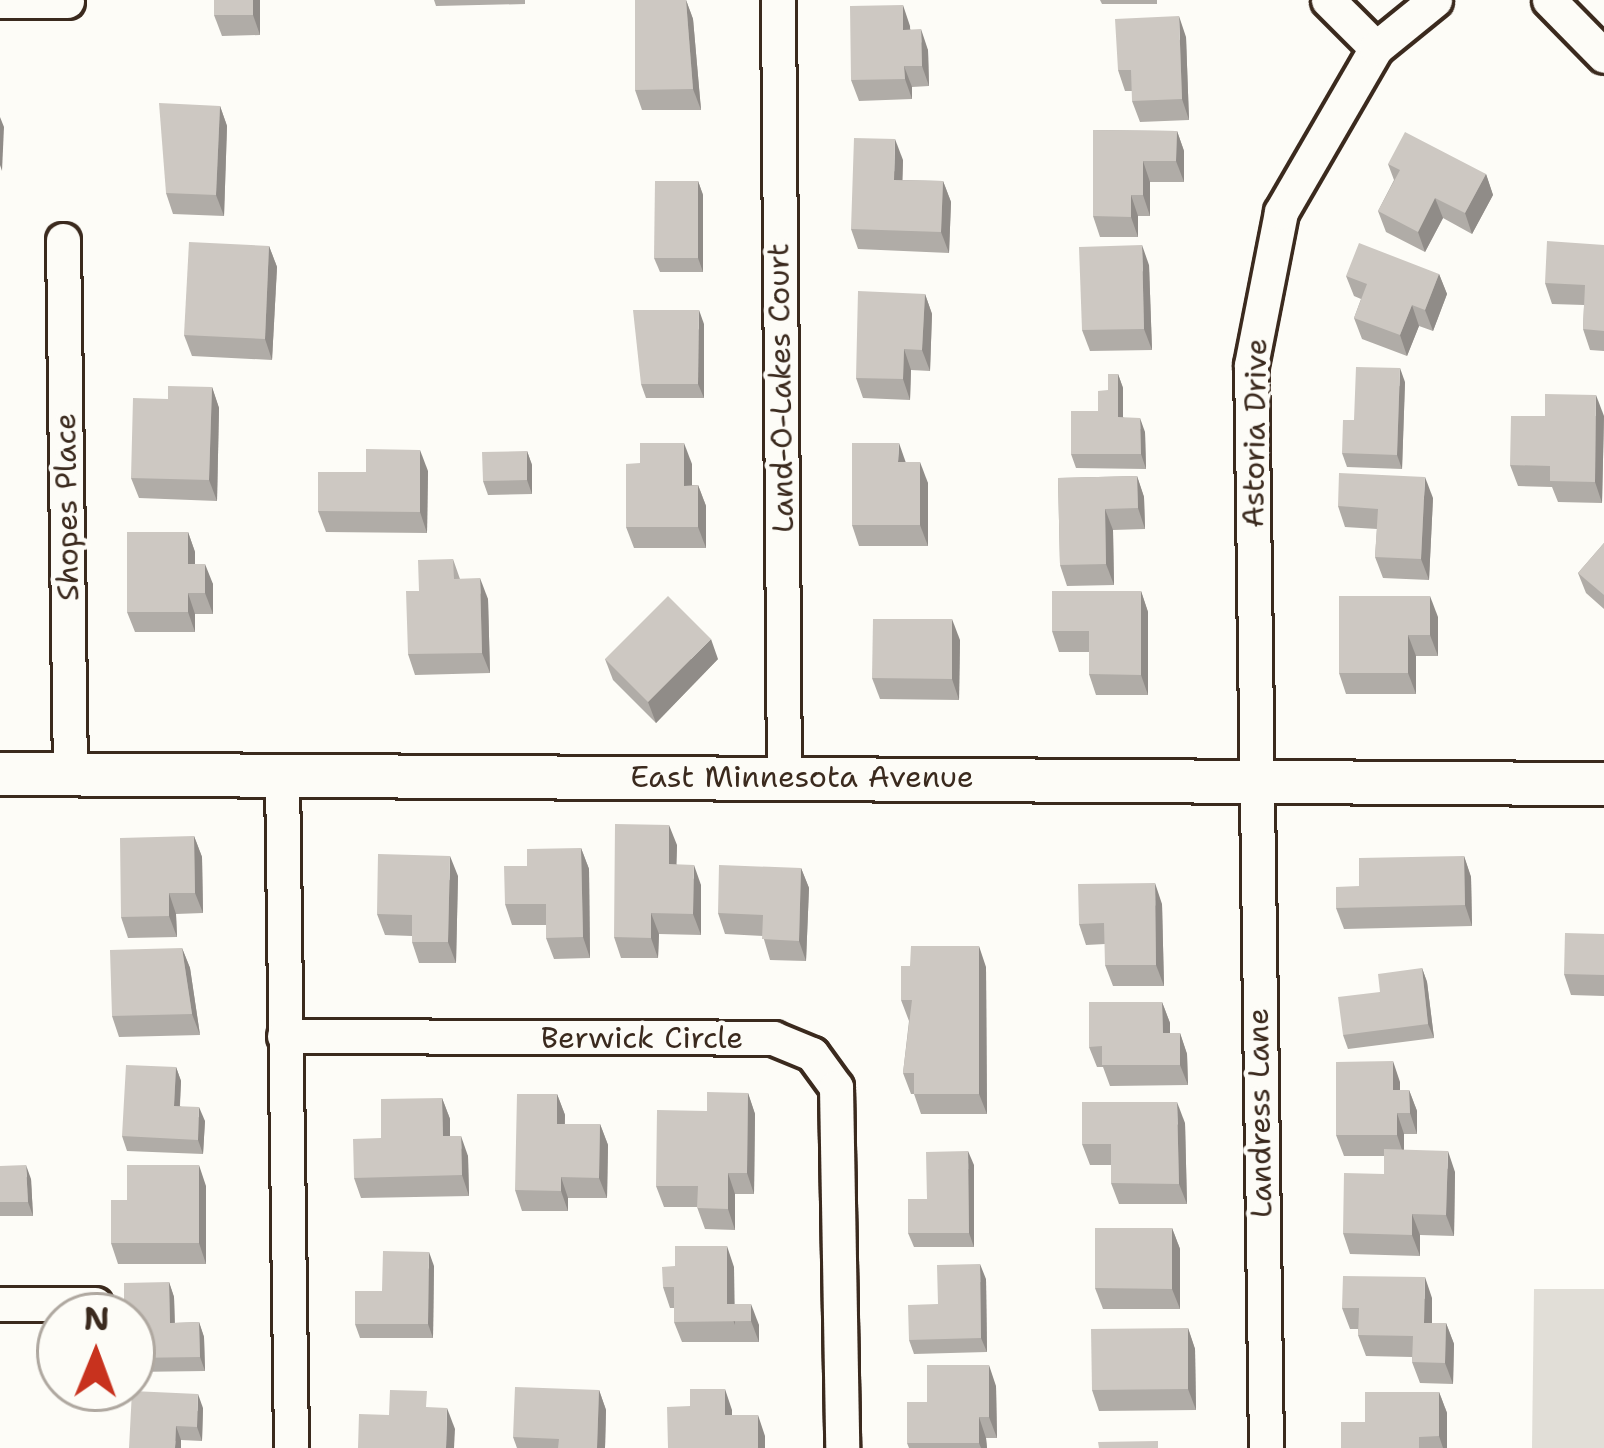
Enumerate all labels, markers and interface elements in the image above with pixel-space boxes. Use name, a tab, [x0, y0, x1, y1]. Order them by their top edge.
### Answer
street label: Land-O-Lakes Court	[760, 243, 802, 533]
street label: Astoria Drive	[1235, 338, 1275, 528]
street label: Shopes Place	[47, 413, 87, 601]
street label: East Minnesota Avenue	[630, 759, 974, 795]
street label: Landress Lane	[1240, 1008, 1280, 1218]
street label: Berwick Circle	[541, 1020, 743, 1056]
north arrow	[36, 1292, 156, 1412]
text: N	[83, 1296, 110, 1341]

